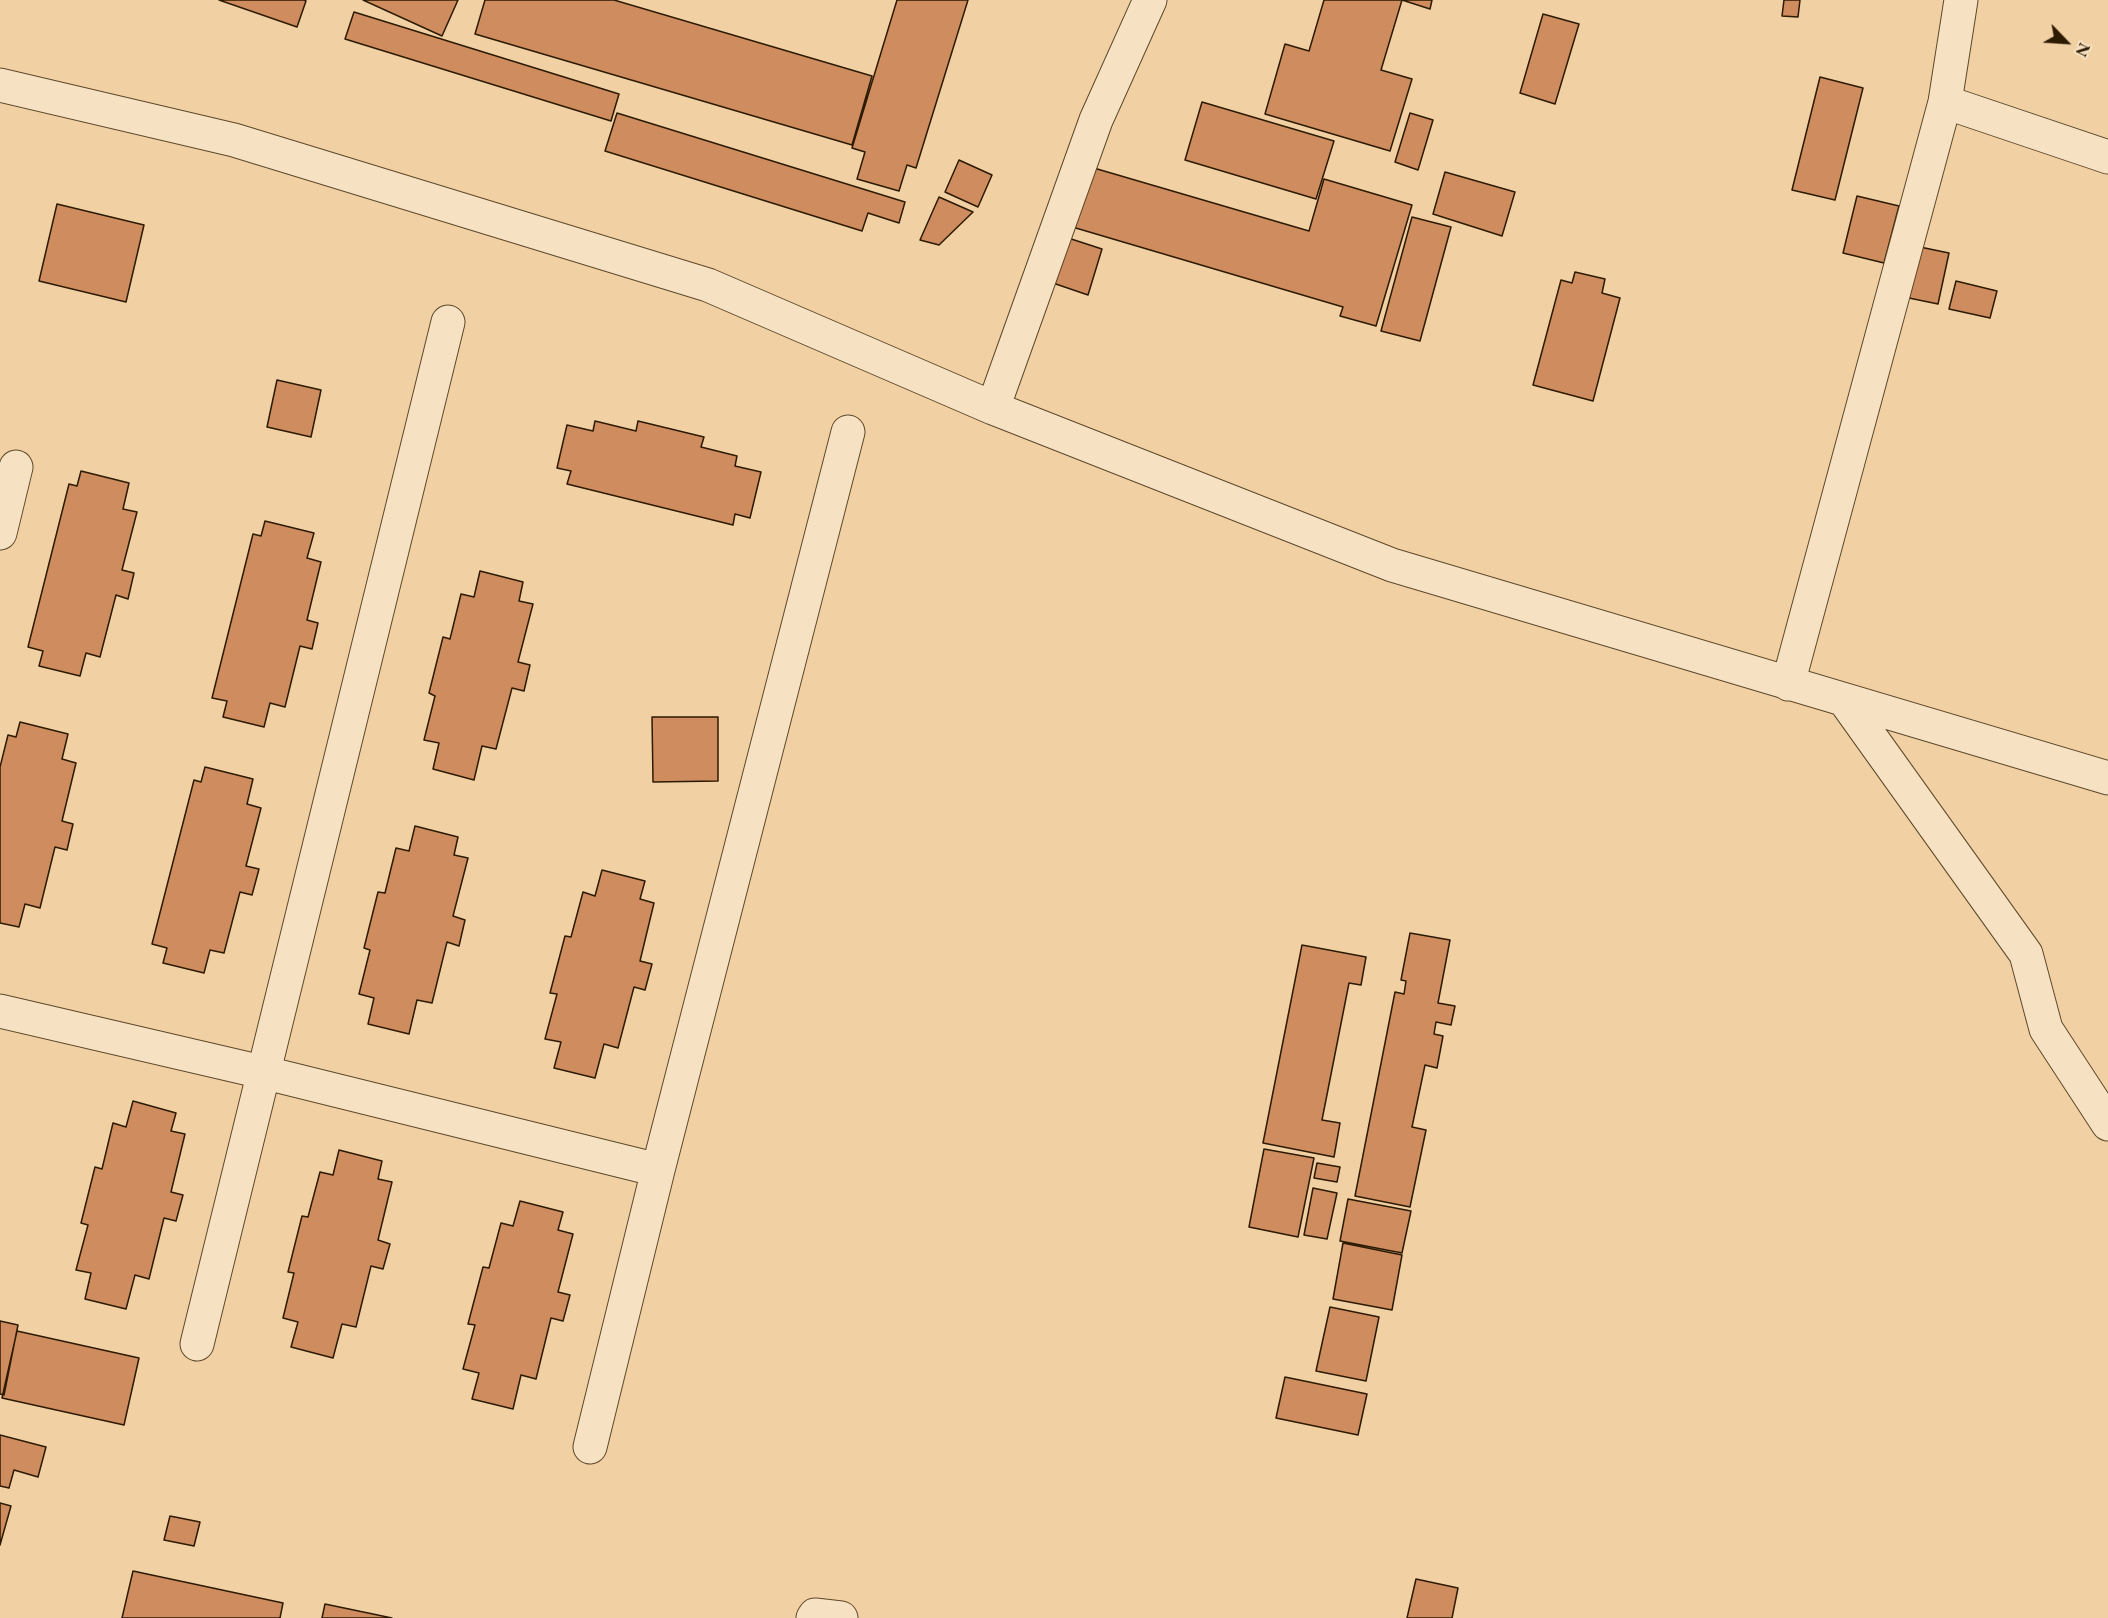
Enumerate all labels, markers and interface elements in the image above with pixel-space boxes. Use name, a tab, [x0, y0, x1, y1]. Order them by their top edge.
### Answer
north arrow	[2036, 12, 2096, 72]
text: N	[2071, 40, 2095, 60]

